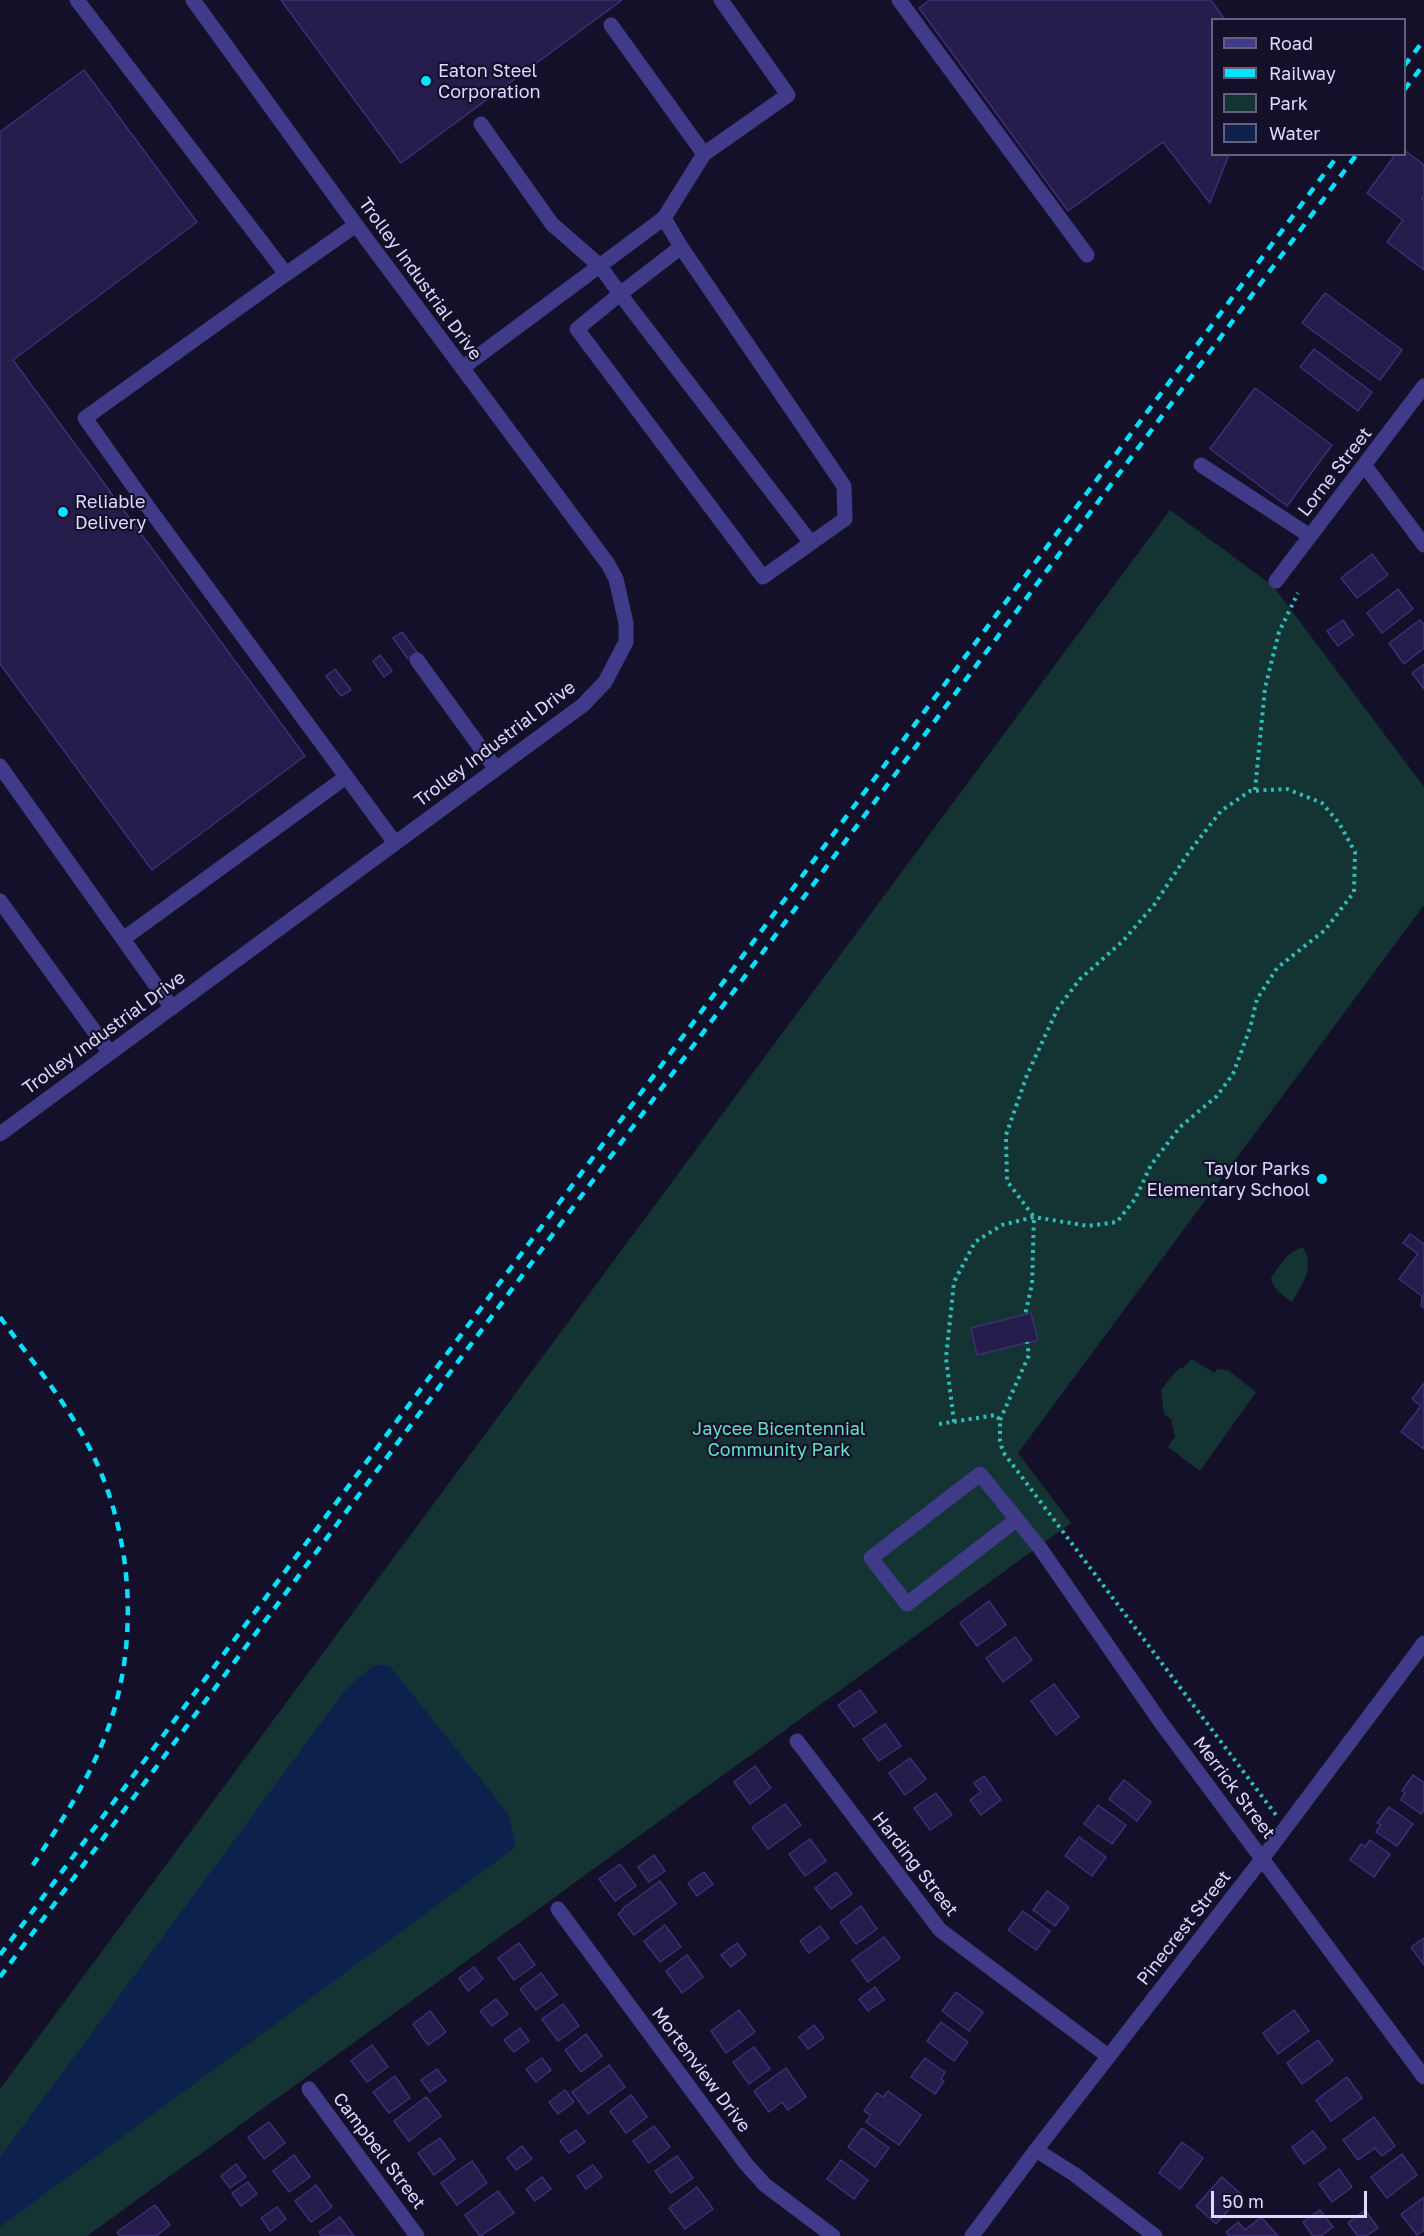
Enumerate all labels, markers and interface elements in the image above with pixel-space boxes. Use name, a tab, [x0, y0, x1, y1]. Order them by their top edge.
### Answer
legend	[1211, 18, 1406, 156]
text: Road	[1269, 32, 1313, 54]
place label: Eaton Steel Corporation	[438, 60, 541, 103]
text: Railway	[1269, 62, 1336, 84]
marker: Eaton Steel Corporation	[419, 74, 433, 88]
text: Park	[1269, 92, 1308, 114]
text: Water	[1269, 122, 1320, 144]
street label: Trolley Industrial Drive	[354, 194, 486, 364]
street label: Lorne Street	[1293, 423, 1377, 521]
place label: Reliable Delivery	[75, 491, 146, 534]
marker: Reliable Delivery	[56, 505, 70, 519]
street label: Trolley Industrial Drive	[410, 677, 580, 811]
street label: Trolley Industrial Drive	[19, 967, 189, 1099]
place label: Taylor Parks Elementary School	[1146, 1158, 1310, 1200]
marker: Taylor Parks Elementary School	[1315, 1172, 1329, 1186]
park label: Jaycee Bicentennial Community Park	[692, 1418, 866, 1460]
street label: Merrick Street	[1189, 1733, 1279, 1843]
street label: Harding Street	[868, 1808, 962, 1920]
street label: Pinecrest Street	[1132, 1866, 1236, 1990]
street label: Mortenview Drive	[647, 2003, 755, 2137]
street label: Campbell Street	[328, 2089, 430, 2213]
scale bar	[1214, 2179, 1370, 2217]
text: 50 m	[1222, 2190, 1264, 2212]

